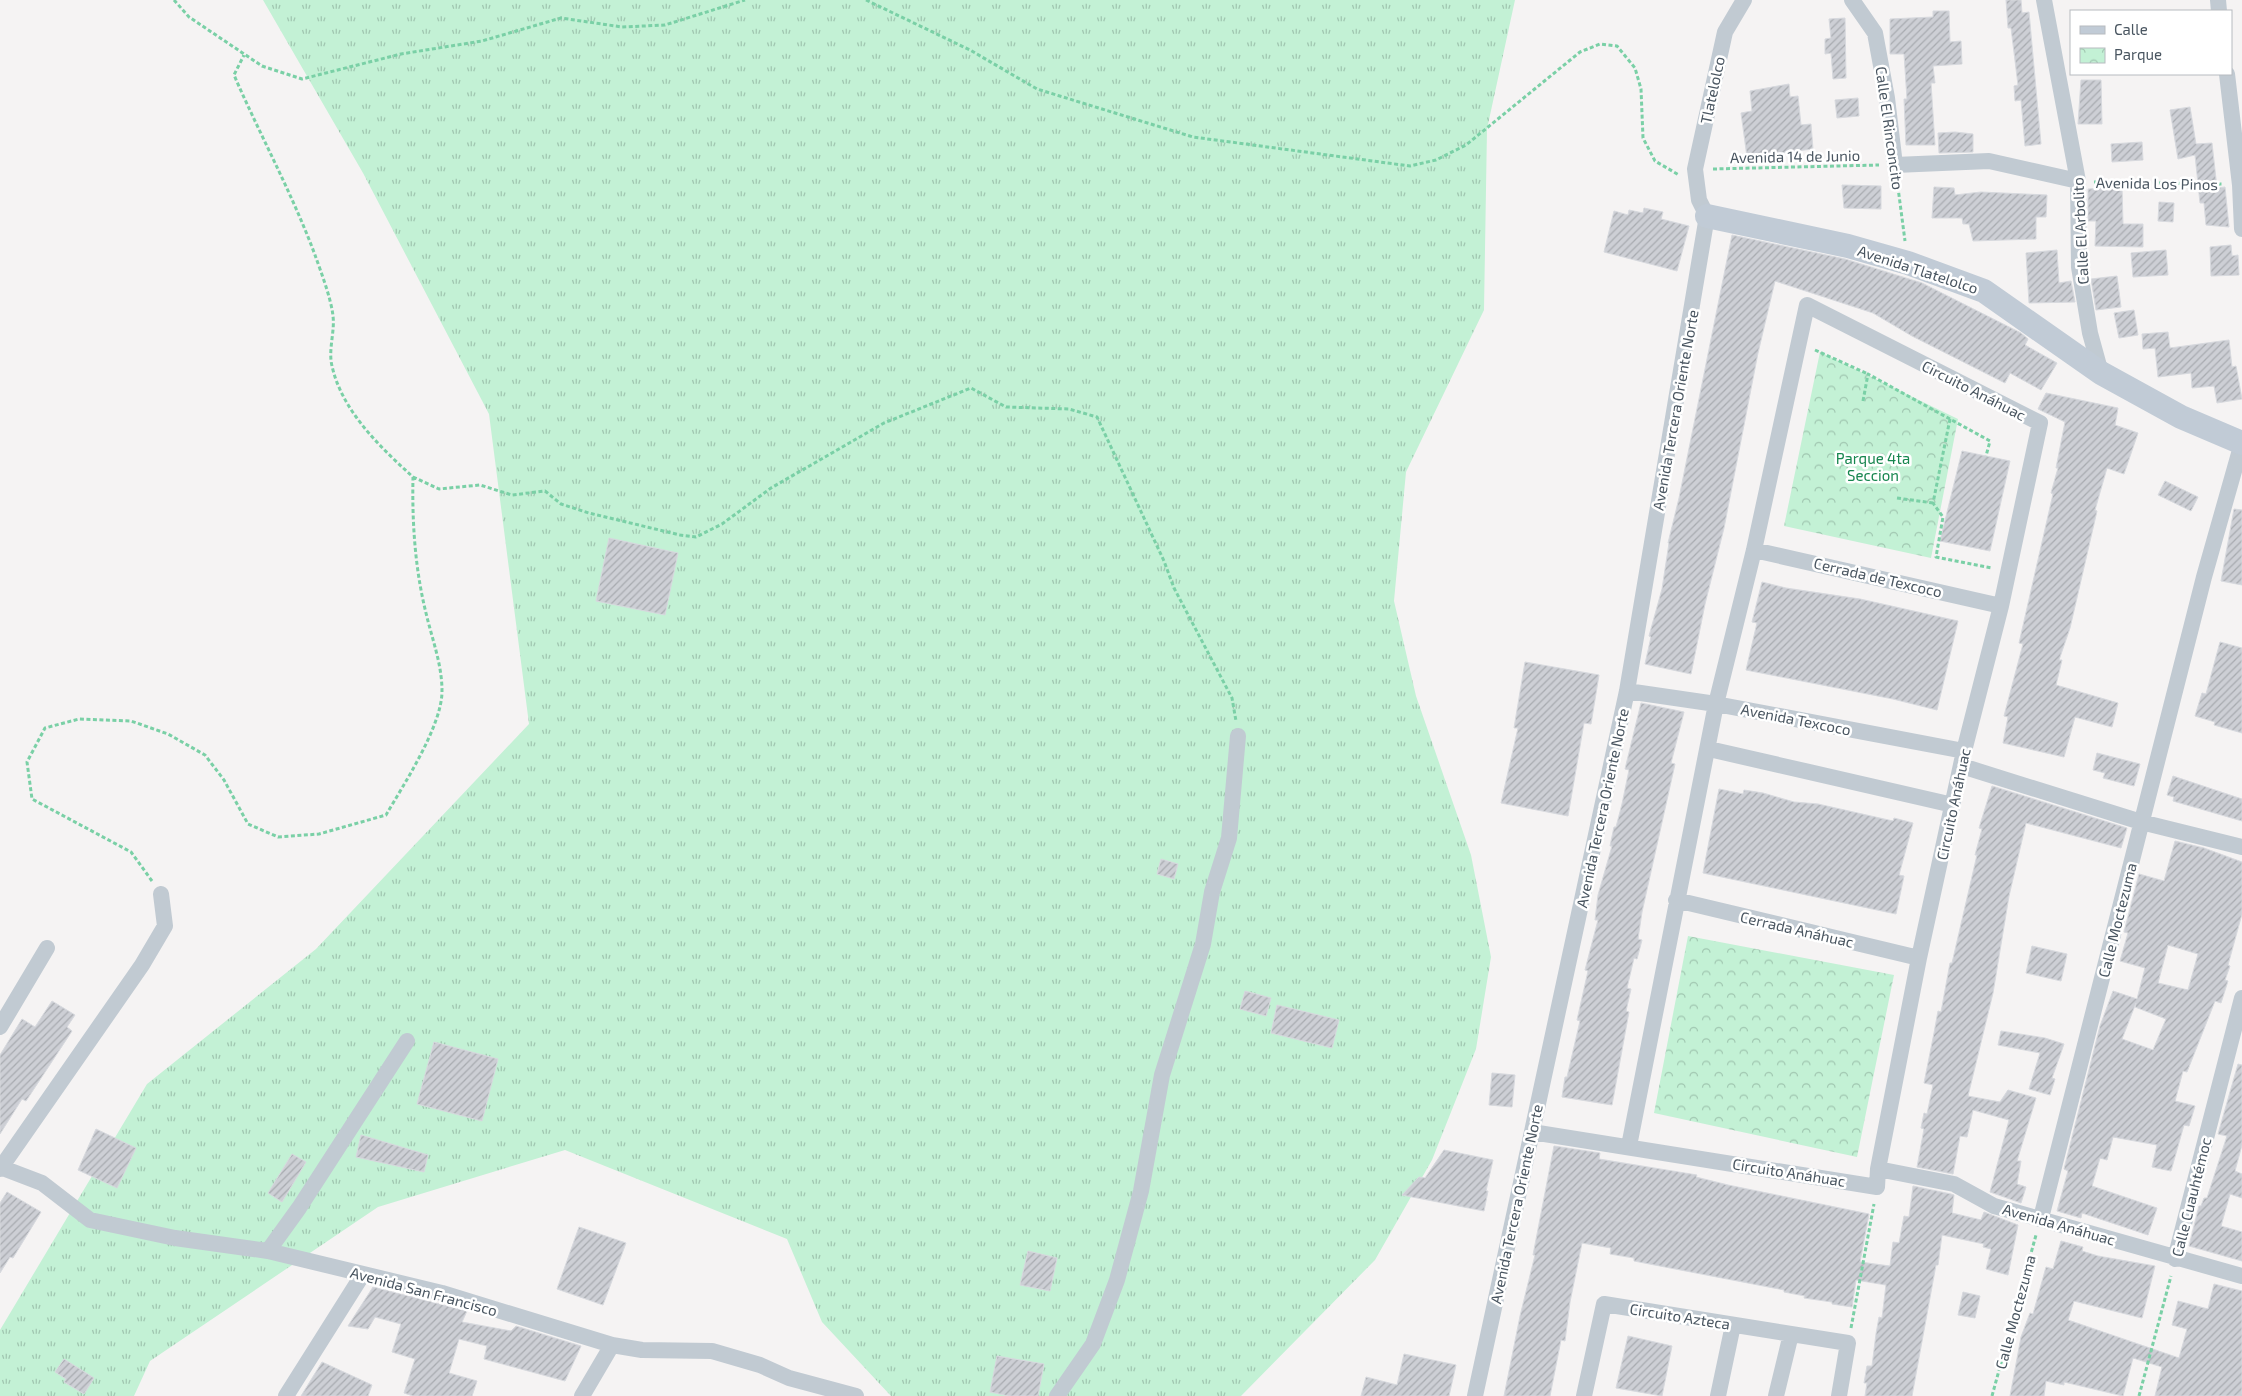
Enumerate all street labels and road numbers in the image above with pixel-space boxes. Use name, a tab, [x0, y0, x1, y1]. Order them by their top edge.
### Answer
street label: Tlatelolco	[1696, 55, 1728, 125]
street label: Calle El Rinconcito	[1872, 65, 1908, 191]
street label: Avenida 14 de Junio	[1730, 146, 1860, 166]
street label: Avenida Los Pinos	[2096, 173, 2218, 193]
street label: Calle El Arbolito	[2068, 177, 2092, 285]
street label: Avenida Tlatelolco	[1856, 241, 1980, 297]
street label: Avenida Tercera Oriente Norte	[1648, 308, 1702, 512]
street label: Circuito Anáhuac	[1919, 356, 2029, 424]
street label: Cerrada de Texcoco	[1812, 553, 1944, 601]
street label: Avenida Texcoco	[1740, 700, 1852, 738]
street label: Avenida Tercera Oriente Norte	[1572, 707, 1632, 909]
street label: Circuito Anáhuac	[1932, 746, 1974, 862]
street label: Calle Moctezuma	[2094, 861, 2140, 979]
street label: Cerrada Anáhuac	[1739, 907, 1855, 951]
street label: Avenida Tercera Oriente Norte	[1486, 1103, 1546, 1305]
street label: Calle Cuauhtémoc	[2167, 1135, 2215, 1259]
street label: Circuito Anáhuac	[1731, 1154, 1847, 1190]
street label: Avenida Anáhuac	[2001, 1199, 2117, 1249]
street label: Calle Moctezuma	[1991, 1253, 2039, 1371]
street label: Avenida San Francisco	[349, 1263, 499, 1319]
street label: Circuito Azteca	[1629, 1299, 1731, 1333]

